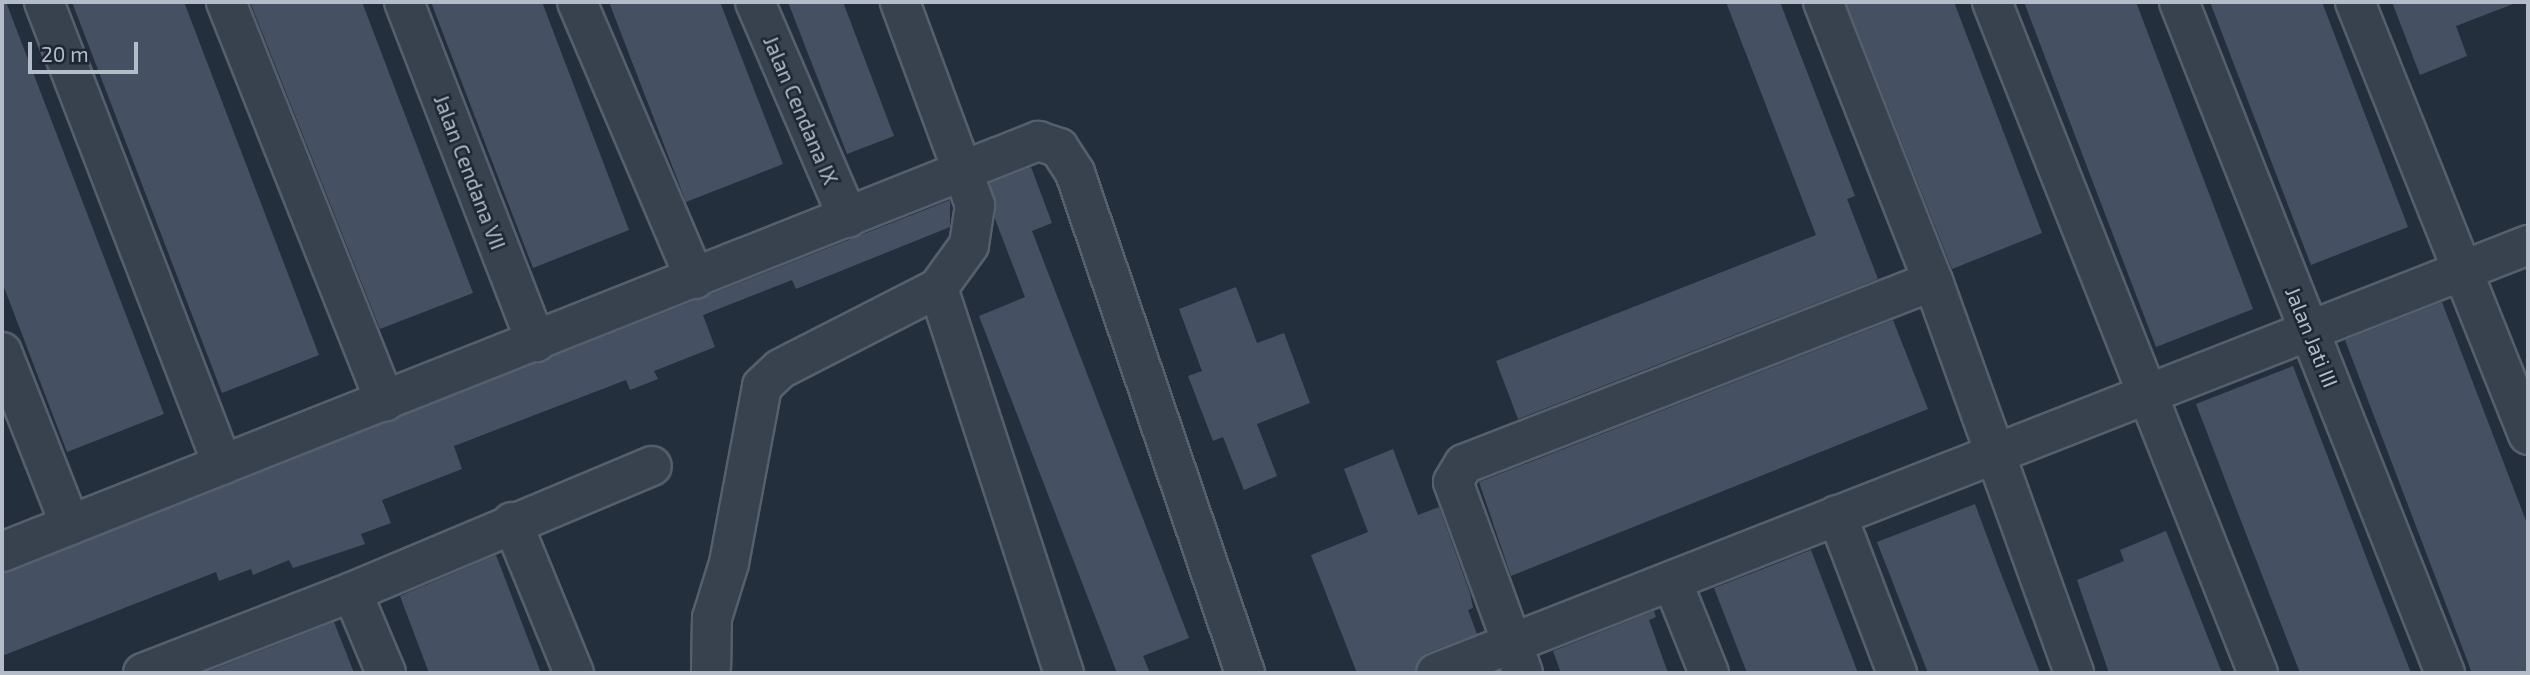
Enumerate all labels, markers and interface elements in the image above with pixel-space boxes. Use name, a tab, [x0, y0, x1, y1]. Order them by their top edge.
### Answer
scale bar	[32, 28, 142, 72]
street label: Jalan Cendana IX	[758, 32, 844, 188]
text: 20 m	[41, 41, 89, 66]
street label: Jalan Cendana VII	[429, 91, 511, 253]
street label: Jalan Jati III	[2280, 283, 2344, 391]

